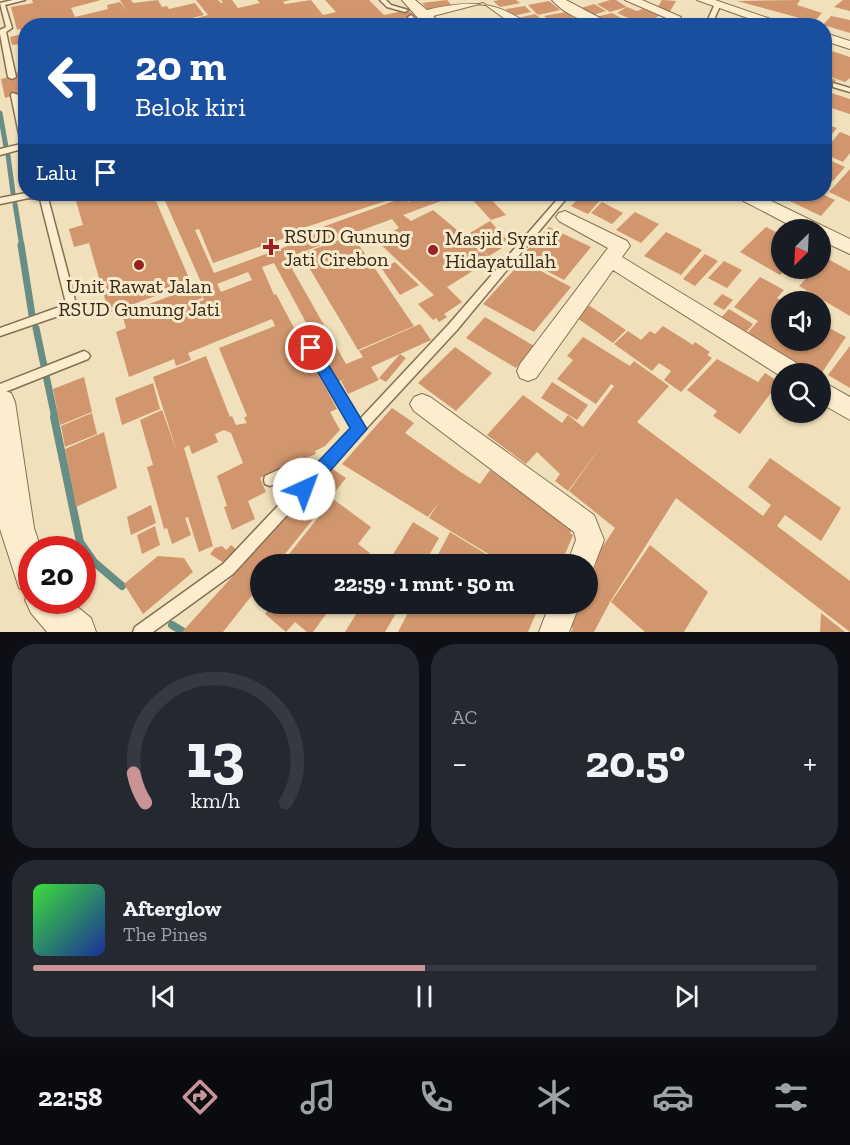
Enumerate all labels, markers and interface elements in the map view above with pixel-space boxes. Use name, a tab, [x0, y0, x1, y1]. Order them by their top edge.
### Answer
text: 20 m	[135, 40, 226, 91]
icon: left	[36, 42, 114, 120]
text: Belok kiri	[135, 91, 246, 123]
icon: arrive	[89, 156, 122, 189]
text: Lalu	[36, 159, 77, 186]
north arrow	[771, 219, 831, 279]
map controls	[771, 219, 831, 423]
place label: RSUD Gunung Jati Cirebon	[284, 224, 410, 271]
place label: Masjid Syarif Hidayatullah	[445, 226, 559, 273]
marker: RSUD Gunung Jati Cirebon	[262, 238, 280, 256]
marker: Masjid Syarif Hidayatullah	[426, 243, 440, 257]
marker: Unit Rawat Jalan RSUD Gunung Jati	[132, 258, 146, 272]
place label: Unit Rawat Jalan RSUD Gunung Jati	[58, 274, 220, 321]
button: sound	[771, 291, 831, 351]
pin	[285, 322, 336, 373]
icon: arrive	[294, 331, 327, 364]
button: search	[771, 363, 831, 423]
position arrow	[272, 457, 336, 521]
speed limit sign: 20	[18, 536, 96, 614]
text: 22:59 · 1 mnt · 50 m	[334, 570, 514, 597]
text: AC	[452, 705, 477, 729]
text: 13	[186, 718, 245, 793]
text: 20.5°	[585, 735, 685, 789]
text: −	[452, 743, 467, 782]
text: +	[803, 743, 817, 782]
text: km/h	[191, 788, 240, 813]
text: Afterglow	[123, 895, 221, 922]
text: The Pines	[123, 922, 207, 946]
icon: previous	[147, 980, 180, 1013]
icon: pause	[408, 980, 441, 1013]
icon: next	[670, 980, 703, 1013]
icon: directions	[179, 1076, 221, 1118]
icon: music	[297, 1076, 339, 1118]
icon: phone	[415, 1076, 457, 1118]
icon: climate	[533, 1076, 575, 1118]
icon: car	[652, 1076, 694, 1118]
icon: filters	[770, 1076, 812, 1118]
text: 22:58	[38, 1081, 102, 1113]

